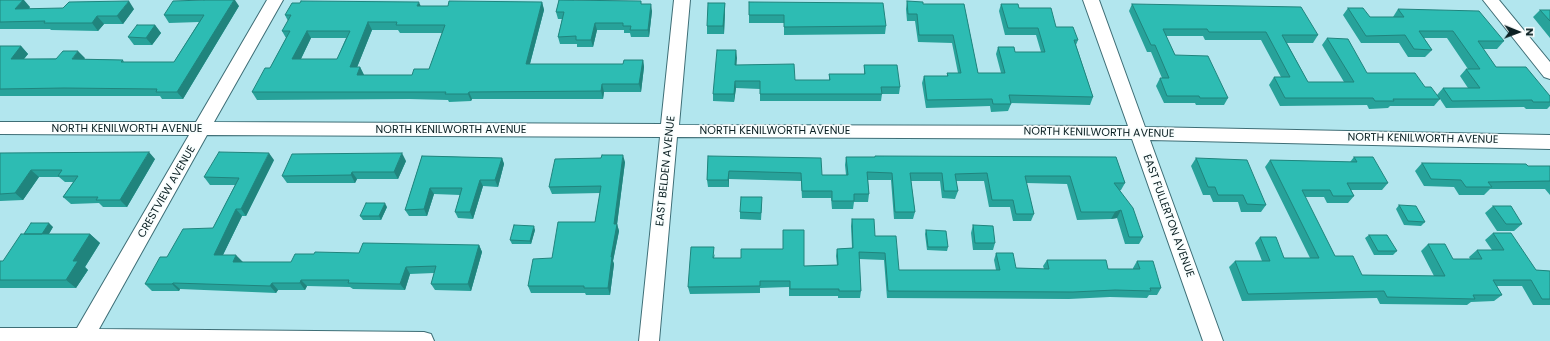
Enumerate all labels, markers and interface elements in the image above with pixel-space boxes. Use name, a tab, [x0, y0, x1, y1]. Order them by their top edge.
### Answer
north arrow	[1498, 12, 1538, 52]
text: N	[1522, 28, 1538, 36]
street label: EAST BELDEN AVENUE	[654, 115, 678, 227]
street label: NORTH KENILWORTH AVENUE	[52, 122, 202, 136]
street label: NORTH KENILWORTH AVENUE	[376, 123, 526, 137]
street label: NORTH KENILWORTH AVENUE	[700, 124, 850, 138]
street label: NORTH KENILWORTH AVENUE	[1023, 125, 1175, 141]
street label: NORTH KENILWORTH AVENUE	[1347, 131, 1499, 147]
street label: CRESTVIEW AVENUE	[135, 144, 199, 240]
street label: EAST FULLERTON AVENUE	[1140, 153, 1196, 279]

